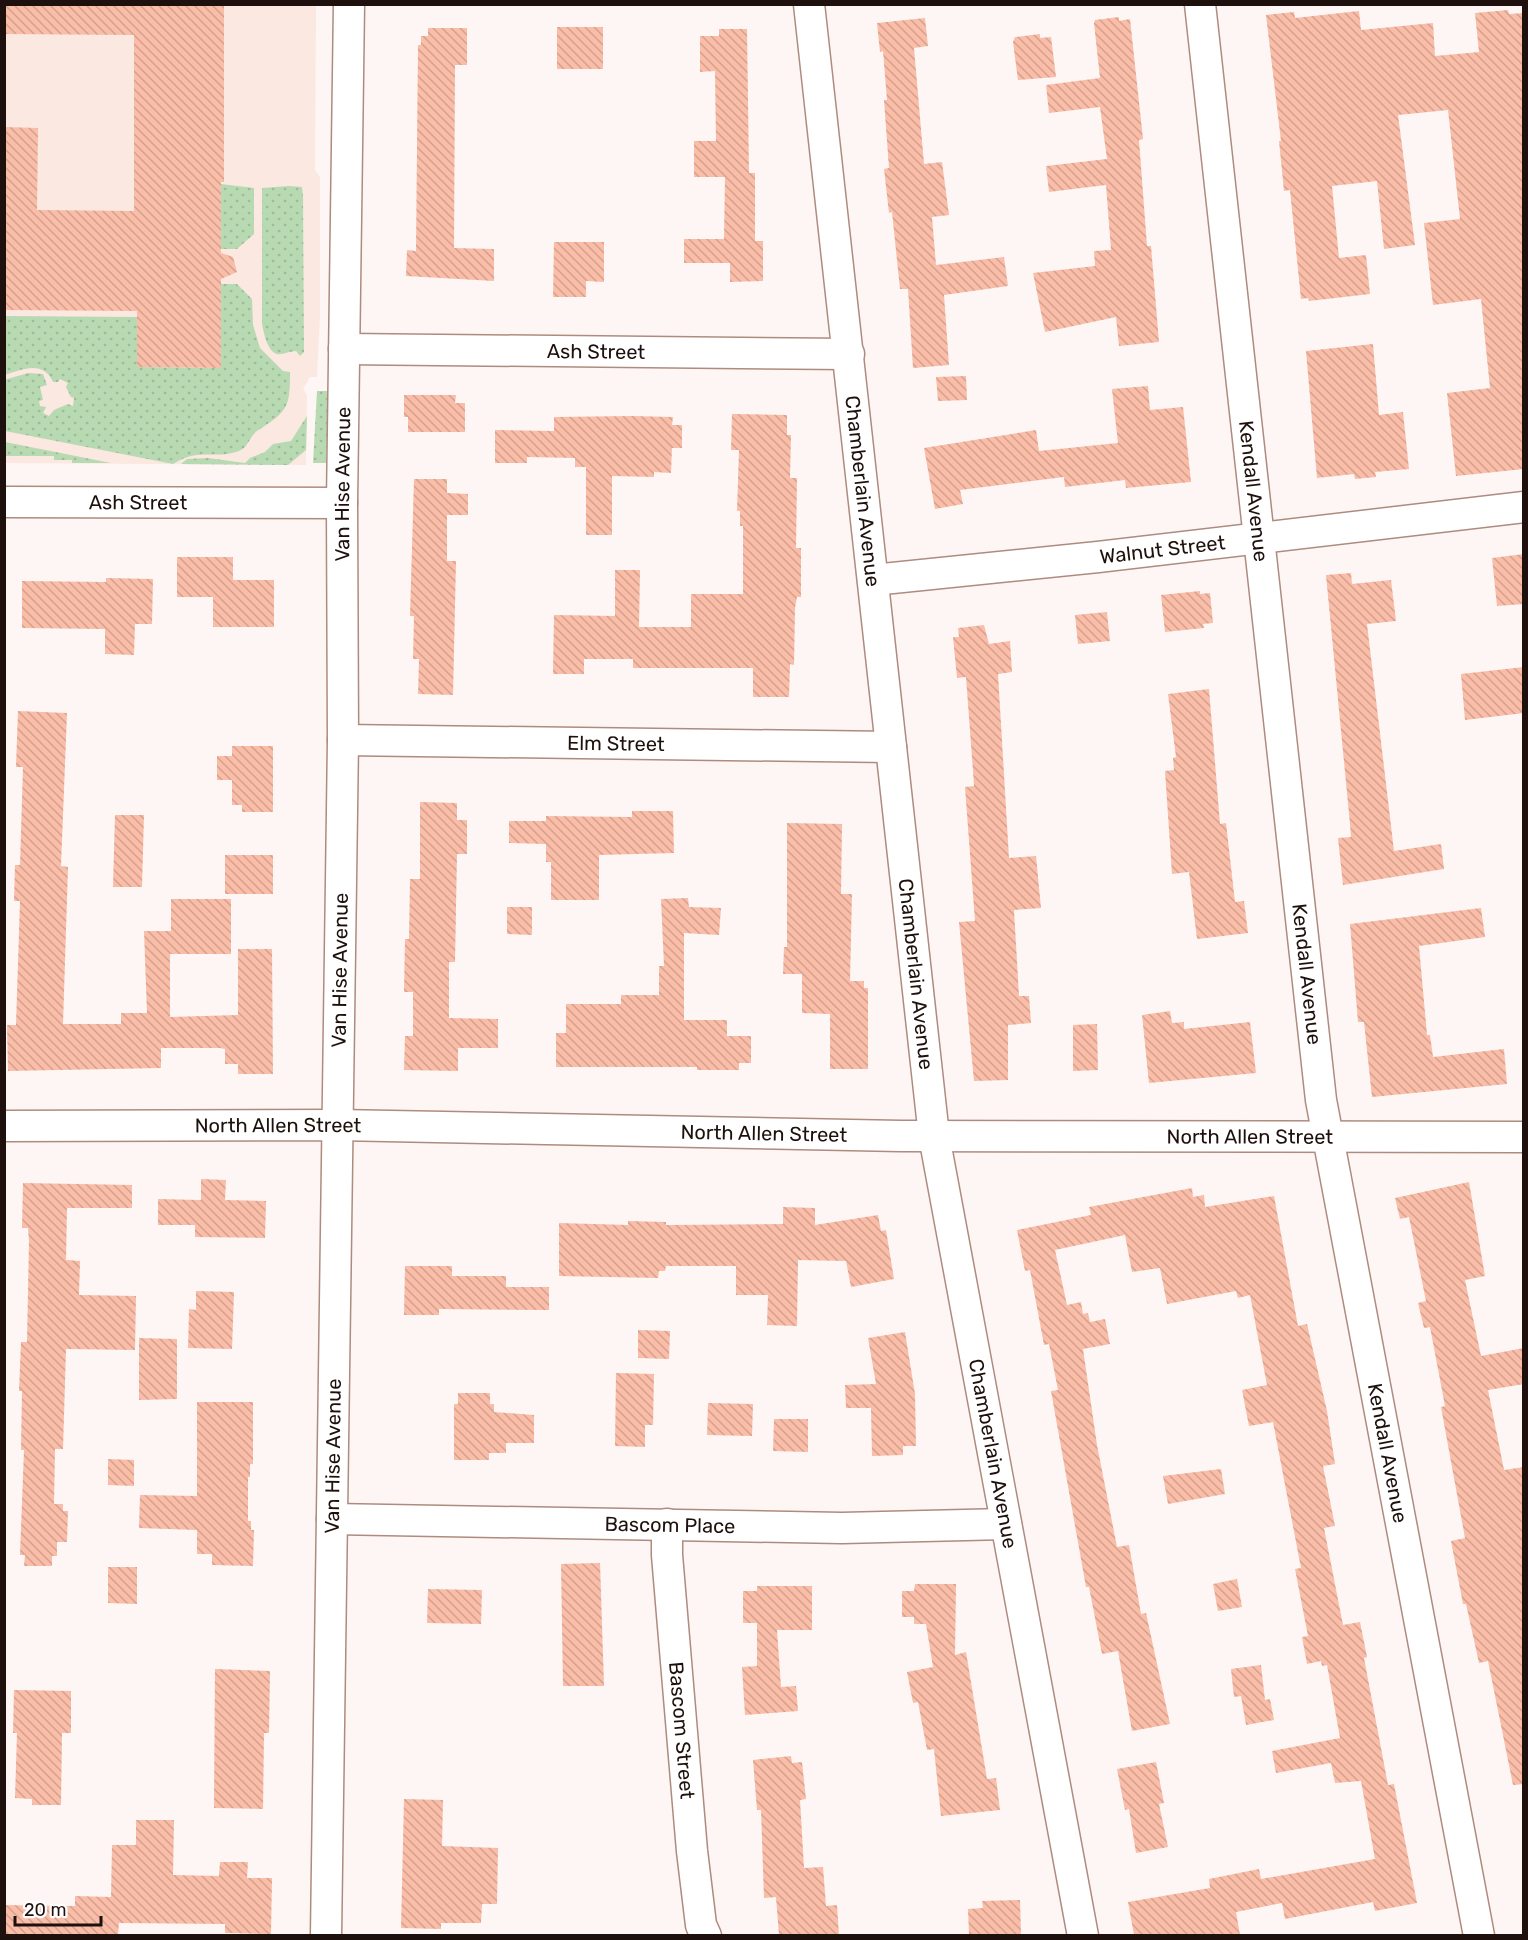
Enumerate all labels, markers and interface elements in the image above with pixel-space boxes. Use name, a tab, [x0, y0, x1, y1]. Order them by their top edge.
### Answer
street label: Ash Street	[547, 339, 646, 364]
street label: Chamberlain Avenue	[840, 394, 885, 588]
street label: Van Hise Avenue	[330, 406, 355, 562]
street label: Kendall Avenue	[1234, 419, 1273, 563]
street label: Ash Street	[89, 490, 187, 515]
street label: Walnut Street	[1098, 530, 1227, 569]
street label: Elm Street	[567, 731, 665, 756]
street label: Chamberlain Avenue	[894, 877, 939, 1071]
street label: Van Hise Avenue	[327, 892, 353, 1048]
street label: Kendall Avenue	[1287, 902, 1327, 1046]
street label: North Allen Street	[195, 1113, 362, 1137]
street label: North Allen Street	[680, 1120, 848, 1147]
street label: North Allen Street	[1167, 1124, 1333, 1149]
street label: Chamberlain Avenue	[964, 1357, 1023, 1550]
street label: Van Hise Avenue	[320, 1378, 346, 1534]
street label: Kendall Avenue	[1363, 1381, 1413, 1525]
street label: Bascom Place	[604, 1512, 736, 1538]
street label: Bascom Street	[664, 1661, 700, 1800]
scale bar	[15, 1889, 100, 1927]
text: 20 m	[24, 1899, 66, 1921]

